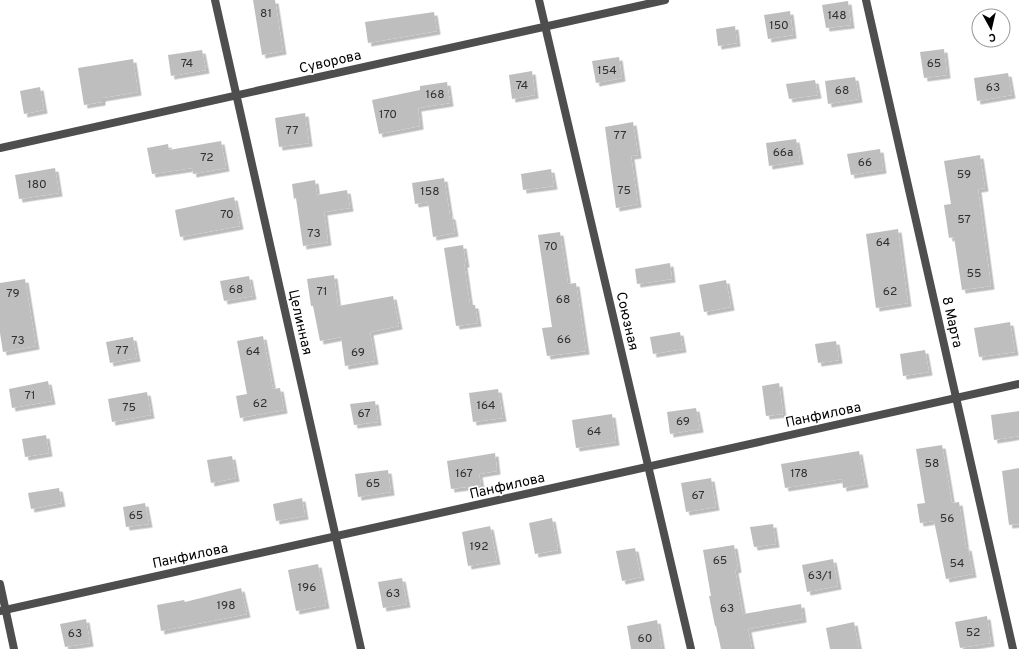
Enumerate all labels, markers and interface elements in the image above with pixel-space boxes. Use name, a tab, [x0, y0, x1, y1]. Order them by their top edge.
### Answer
house number: 81	[260, 6, 272, 22]
house number: 148	[827, 8, 847, 24]
north arrow	[971, 8, 1011, 48]
house number: 150	[769, 18, 789, 34]
text: С	[988, 29, 997, 44]
street label: Суворова	[298, 47, 363, 78]
house number: 74	[181, 56, 193, 72]
house number: 65	[927, 56, 941, 72]
house number: 154	[597, 63, 617, 79]
house number: 74	[516, 78, 528, 94]
house number: 63	[986, 80, 1000, 96]
house number: 68	[835, 83, 849, 99]
house number: 168	[426, 87, 444, 103]
house number: 170	[379, 107, 397, 123]
house number: 77	[286, 123, 298, 139]
house number: 77	[614, 128, 626, 144]
house number: 66а	[773, 145, 793, 161]
house number: 72	[200, 150, 214, 166]
house number: 66	[858, 155, 872, 171]
house number: 59	[957, 167, 971, 183]
house number: 180	[27, 177, 47, 193]
house number: 75	[617, 183, 631, 199]
house number: 158	[420, 184, 440, 200]
house number: 70	[220, 207, 234, 223]
house number: 57	[957, 212, 971, 228]
house number: 73	[307, 226, 321, 242]
house number: 64	[876, 235, 890, 251]
house number: 70	[544, 239, 558, 255]
house number: 55	[967, 266, 981, 282]
house number: 68	[229, 282, 243, 298]
house number: 71	[317, 284, 327, 300]
house number: 62	[883, 284, 897, 300]
house number: 79	[6, 286, 20, 302]
street label: Целинная	[284, 288, 315, 357]
street label: Союзная	[612, 290, 642, 352]
house number: 68	[556, 292, 570, 308]
street label: 8 Марта	[937, 295, 966, 350]
house number: 66	[557, 332, 571, 348]
house number: 73	[11, 333, 25, 349]
house number: 77	[116, 343, 128, 359]
house number: 64	[246, 344, 260, 360]
house number: 69	[351, 345, 365, 361]
house number: 71	[25, 388, 35, 404]
house number: 62	[253, 396, 267, 412]
house number: 164	[476, 398, 496, 414]
street label: Панфилова	[784, 399, 863, 432]
house number: 75	[122, 400, 136, 416]
house number: 67	[357, 406, 371, 422]
house number: 69	[676, 414, 690, 430]
house number: 64	[587, 424, 601, 440]
house number: 58	[925, 456, 939, 472]
house number: 167	[455, 466, 473, 482]
house number: 178	[790, 466, 808, 482]
street label: Панфилова	[468, 470, 547, 503]
house number: 65	[366, 476, 380, 492]
house number: 67	[691, 488, 705, 504]
house number: 65	[129, 508, 143, 524]
house number: 56	[940, 511, 954, 527]
house number: 192	[470, 539, 488, 555]
street label: Панфилова	[151, 540, 230, 573]
house number: 65	[713, 553, 727, 569]
house number: 54	[949, 556, 965, 572]
house number: 63/1	[808, 568, 832, 584]
house number: 196	[298, 580, 316, 596]
house number: 63	[386, 586, 400, 602]
house number: 198	[217, 598, 235, 614]
house number: 63	[720, 601, 734, 617]
house number: 52	[966, 625, 980, 641]
house number: 63	[68, 626, 82, 642]
house number: 60	[638, 631, 652, 647]

